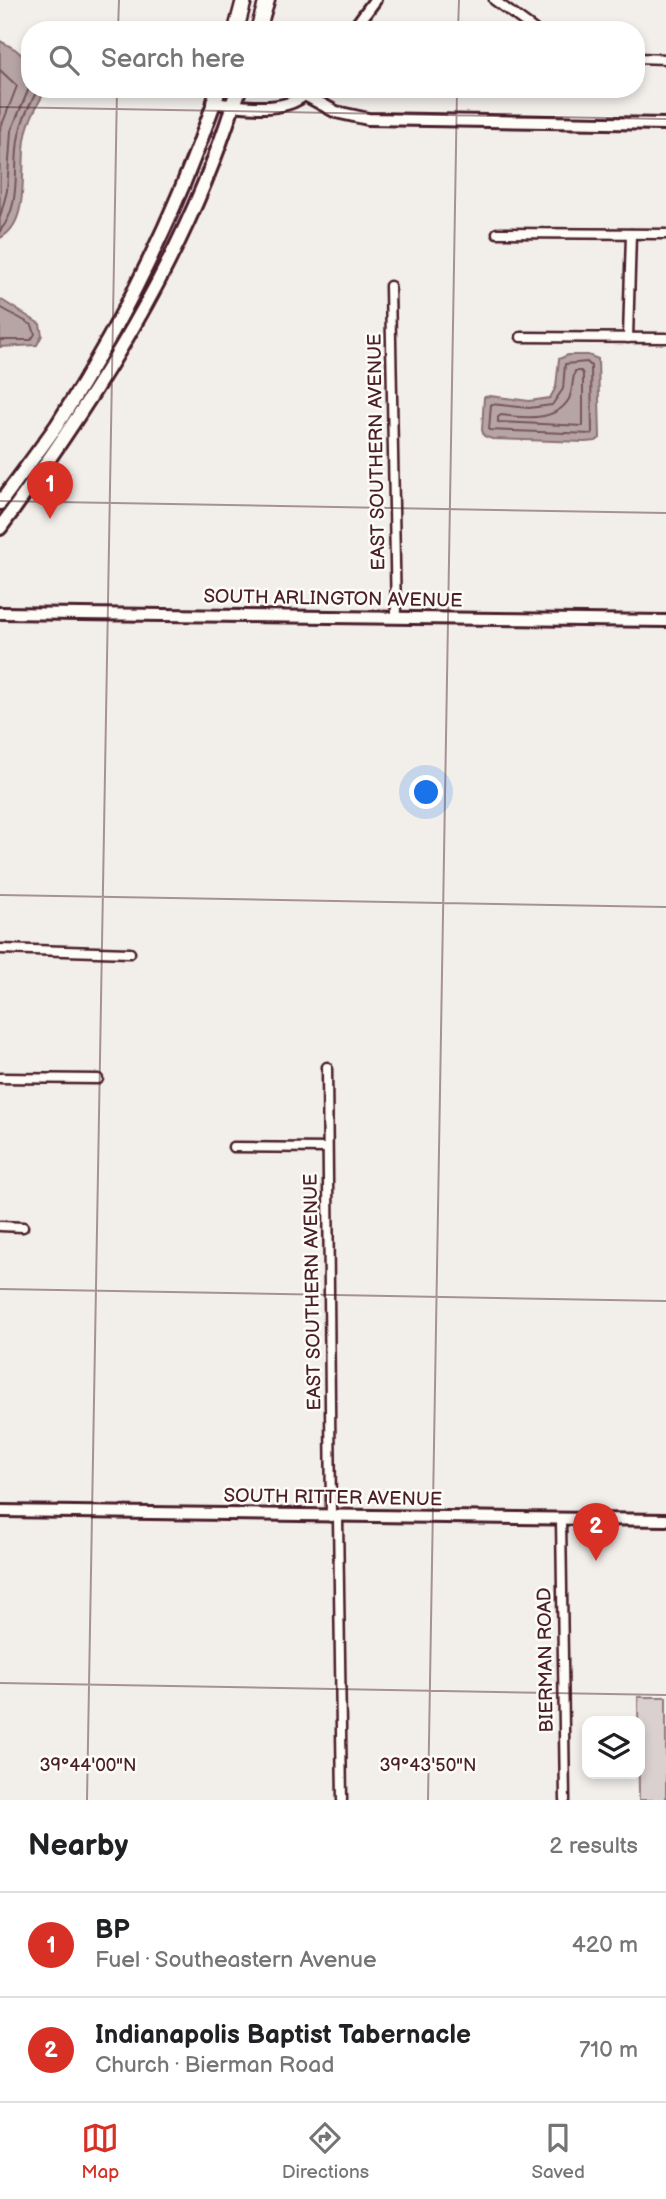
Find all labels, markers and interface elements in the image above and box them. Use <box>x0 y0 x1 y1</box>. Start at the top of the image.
search box <box>21 21 645 98</box>
icon: search <box>45 41 83 79</box>
text: Search here <box>101 44 245 75</box>
street label: EAST SOUTHERN AVENUE <box>363 333 391 571</box>
pin: 1 <box>27 461 73 519</box>
street label: SOUTH ARLINGTON AVENUE <box>203 585 463 613</box>
your location <box>409 775 443 809</box>
street label: EAST SOUTHERN AVENUE <box>299 1173 327 1411</box>
street label: SOUTH RITTER AVENUE <box>223 1485 443 1511</box>
pin: 2 <box>573 1503 619 1561</box>
street label: BIERMAN ROAD <box>533 1587 559 1733</box>
map controls <box>582 1716 645 1779</box>
button: layers <box>582 1716 645 1779</box>
text: 39°44'00"N <box>39 1755 137 1776</box>
text: 39°43'50"N <box>379 1755 477 1776</box>
text: Nearby <box>28 1828 128 1864</box>
text: 2 results <box>549 1832 638 1860</box>
text: BP <box>95 1915 130 1946</box>
text: 1 <box>46 1931 56 1959</box>
text: 420 m <box>572 1931 638 1959</box>
text: Fuel · Southeastern Avenue <box>95 1946 377 1974</box>
text: Indianapolis Baptist Tabernacle <box>95 2020 471 2051</box>
text: 2 <box>44 2036 58 2064</box>
text: 710 m <box>579 2036 638 2064</box>
text: Church · Bierman Road <box>95 2051 334 2079</box>
tab: Map <box>81 2119 119 2184</box>
tab: Directions <box>282 2119 369 2184</box>
tab: Saved <box>531 2119 585 2184</box>

